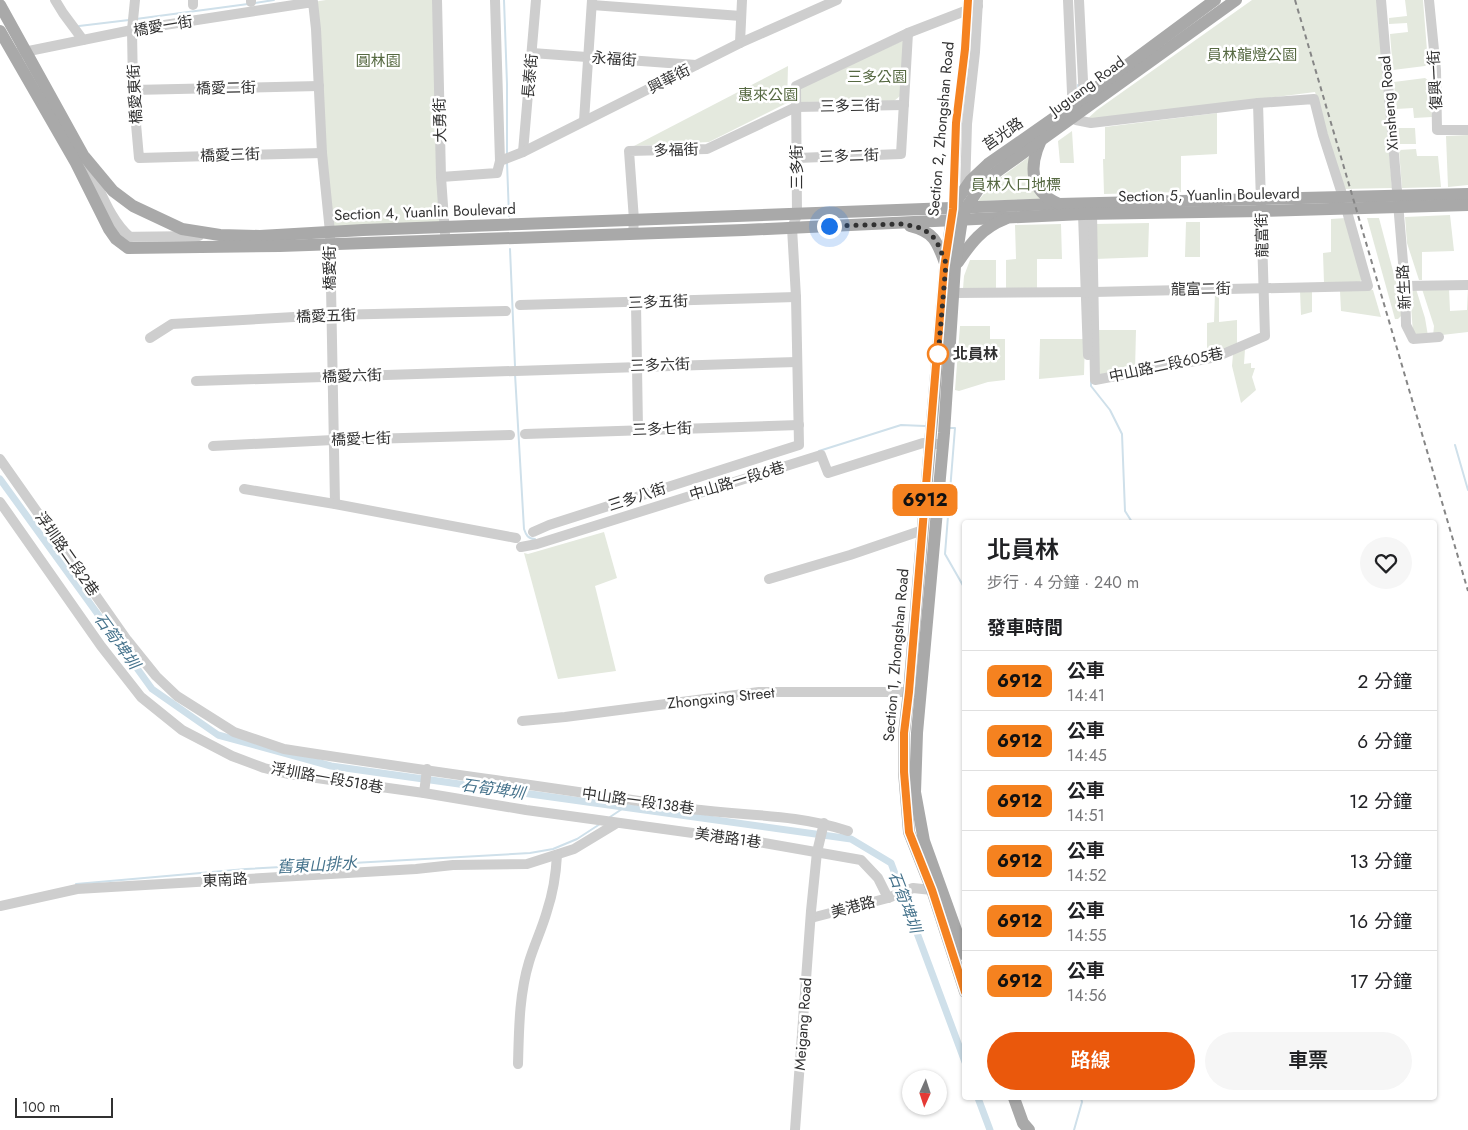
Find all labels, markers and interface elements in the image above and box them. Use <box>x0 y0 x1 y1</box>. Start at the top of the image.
street label: 橋愛一街 <box>132 10 194 42</box>
street label: Section 2, Zhongshan Road <box>922 41 960 217</box>
park label: 員林龍燈公園 <box>1207 44 1297 66</box>
street label: 永福街 <box>591 46 637 72</box>
street label: 復興一街 <box>1422 49 1448 111</box>
park label: 圓林園 <box>355 50 401 72</box>
street label: Juguang Road <box>1043 51 1129 122</box>
street label: 長泰街 <box>517 53 543 99</box>
street label: Xinsheng Road <box>1374 55 1404 151</box>
street label: 興華街 <box>644 59 694 99</box>
street label: 橋愛東街 <box>122 63 148 125</box>
park label: 三多公園 <box>847 66 907 88</box>
street label: 橋愛二街 <box>196 76 256 100</box>
park label: 惠來公園 <box>738 84 798 106</box>
street label: 三多三街 <box>820 94 880 118</box>
street label: 大勇街 <box>429 97 451 143</box>
street label: 莒光路 <box>978 112 1028 156</box>
street label: 多福街 <box>653 138 699 162</box>
street label: 橋愛三街 <box>200 143 260 167</box>
street label: 三多街 <box>786 144 808 190</box>
street label: 三多二街 <box>819 144 879 168</box>
park label: 員林入口地標 <box>971 174 1061 196</box>
street label: Section 5, Yuanlin Boulevard <box>1118 182 1300 208</box>
street label: Section 4, Yuanlin Boulevard <box>334 198 516 226</box>
street label: 龍富街 <box>1251 212 1273 258</box>
your location <box>817 214 842 239</box>
street label: 橋愛街 <box>319 245 341 291</box>
street label: 新生路 <box>1392 264 1416 310</box>
street label: 龍富二街 <box>1171 277 1231 301</box>
street label: 三多五街 <box>628 290 688 314</box>
street label: 橋愛五街 <box>296 304 356 328</box>
street label: 中山路二段605巷 <box>1107 342 1225 388</box>
marker: 北員林 <box>927 343 949 365</box>
place label: 北員林 <box>953 343 998 365</box>
street label: 三多六街 <box>630 353 690 377</box>
street label: 橋愛六街 <box>322 364 382 388</box>
street label: 三多七街 <box>632 417 692 441</box>
street label: 橋愛七街 <box>331 427 391 451</box>
street label: 中山路一段6巷 <box>687 456 787 506</box>
street label: 三多八街 <box>605 477 669 517</box>
line badge: 6912 <box>890 484 960 516</box>
text: 6912 <box>902 487 948 513</box>
street label: 浮圳路二段2巷 <box>30 507 104 601</box>
text: 北員林 <box>987 532 1059 567</box>
button: heart <box>1360 537 1412 589</box>
street label: Section 1, Zhongshan Road <box>877 568 915 742</box>
text: 步行 · 4 分鐘 · 240 m <box>987 571 1139 594</box>
water label: 石筍埤圳 <box>89 608 146 675</box>
text: 發車時間 <box>987 614 1063 641</box>
text: 公車 <box>1067 657 1105 684</box>
text: 6912 <box>997 668 1042 694</box>
text: 2 分鐘 <box>1357 668 1412 695</box>
street label: Zhongxing Street <box>666 681 776 715</box>
text: 14:41 <box>1067 684 1105 707</box>
text: 公車 <box>1067 717 1105 744</box>
text: 6912 <box>997 728 1042 754</box>
text: 6 分鐘 <box>1357 728 1412 755</box>
text: 14:45 <box>1067 744 1107 767</box>
street label: 浮圳路一段518巷 <box>269 757 385 799</box>
water label: 石筍埤圳 <box>460 773 528 805</box>
text: 公車 <box>1067 777 1105 804</box>
street label: 中山路一段138巷 <box>580 782 696 820</box>
text: 6912 <box>997 788 1042 814</box>
text: 12 分鐘 <box>1349 788 1412 815</box>
text: 14:51 <box>1067 804 1105 827</box>
street label: 美港路1巷 <box>693 822 763 854</box>
text: 公車 <box>1067 837 1105 864</box>
text: 6912 <box>997 848 1042 874</box>
text: 13 分鐘 <box>1349 848 1412 875</box>
water label: 舊東山排水 <box>276 851 359 879</box>
text: 14:52 <box>1067 864 1107 887</box>
street label: 東南路 <box>202 868 248 892</box>
water label: 石筍埤圳 <box>883 868 928 938</box>
street label: 美港路 <box>828 891 878 923</box>
text: 公車 <box>1067 897 1105 924</box>
text: 6912 <box>997 908 1042 934</box>
text: 16 分鐘 <box>1349 908 1412 935</box>
text: 14:55 <box>1067 924 1106 947</box>
text: 公車 <box>1067 957 1105 984</box>
text: 6912 <box>997 968 1042 994</box>
text: 17 分鐘 <box>1350 968 1412 995</box>
street label: Meigang Road <box>789 977 817 1071</box>
text: 14:56 <box>1067 984 1107 1007</box>
button: 路線 <box>987 1032 1195 1090</box>
button: 車票 <box>1205 1032 1412 1090</box>
north arrow <box>902 1070 948 1115</box>
map controls <box>902 1070 947 1115</box>
scale bar <box>15 1095 112 1118</box>
text: 100 m <box>22 1097 60 1117</box>

